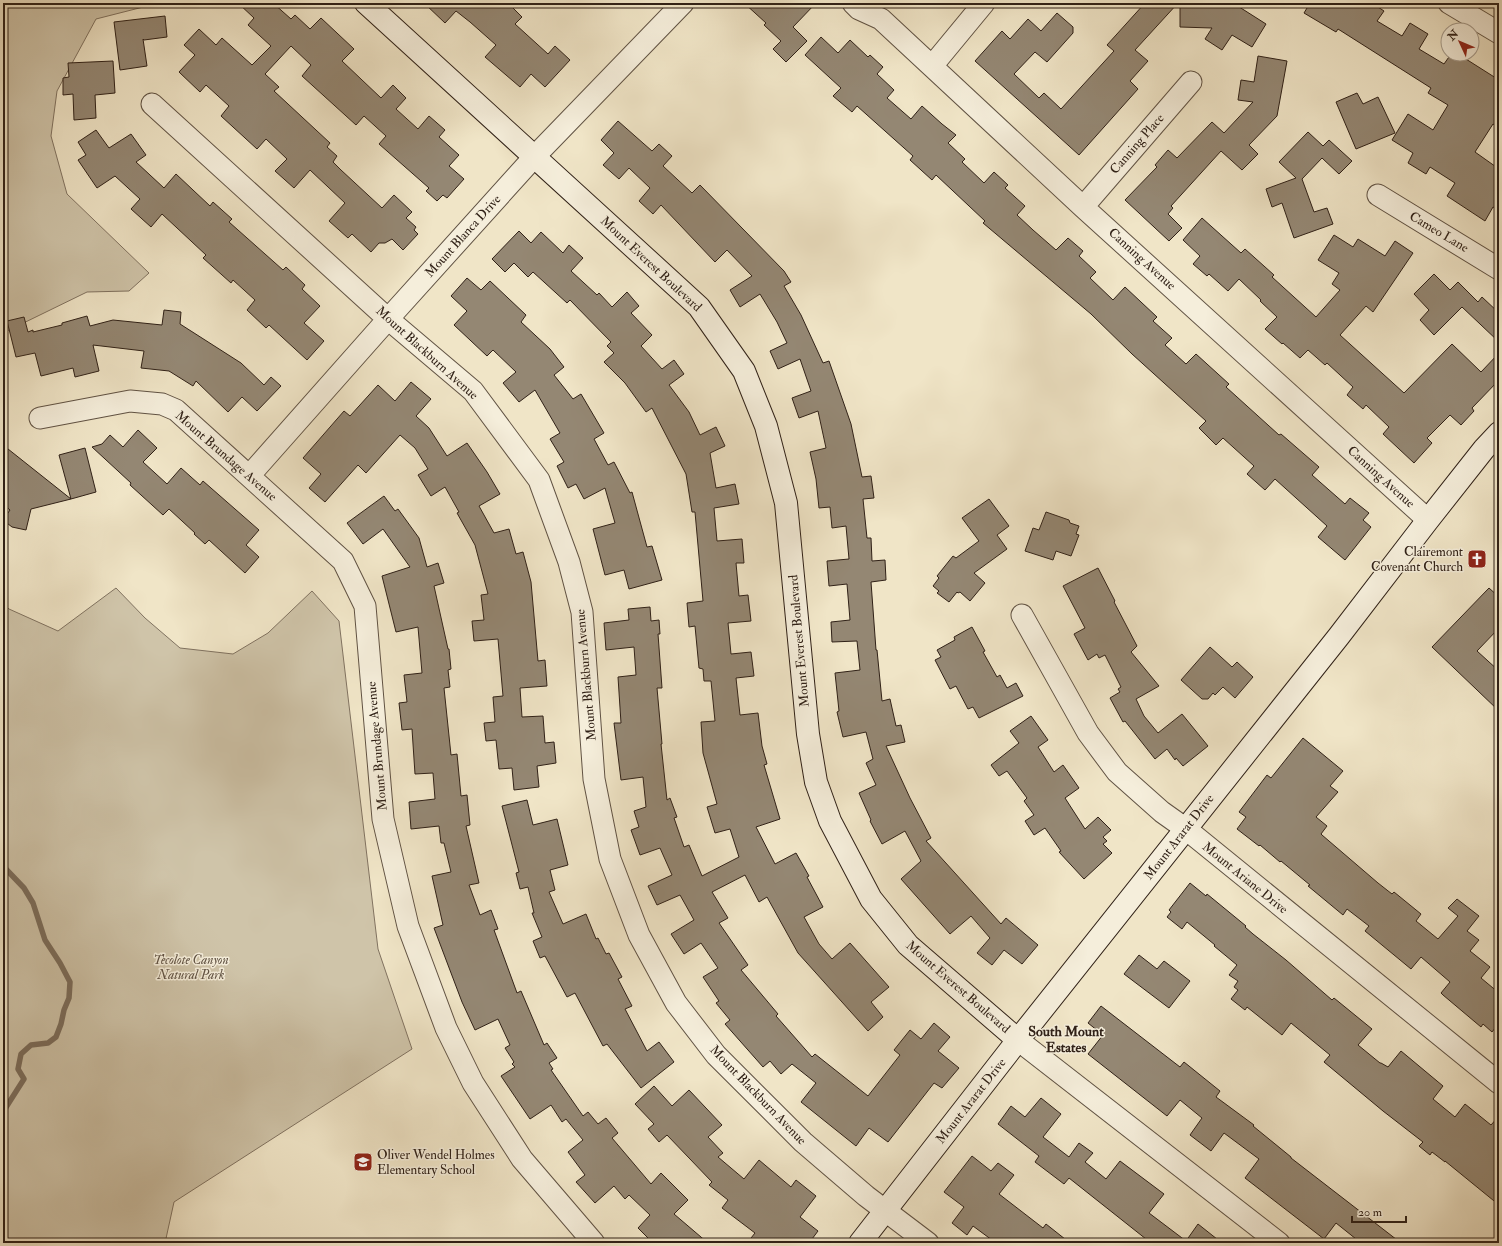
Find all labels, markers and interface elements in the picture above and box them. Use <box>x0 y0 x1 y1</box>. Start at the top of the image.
north arrow <box>1440 22 1480 62</box>
text: N <box>1444 27 1462 44</box>
street label: Canning Place <box>1107 110 1168 177</box>
street label: Mount Blanca Drive <box>422 191 505 281</box>
street label: Cameo Lane <box>1407 208 1472 256</box>
street label: Mount Everest Boulevard <box>597 213 705 316</box>
street label: Canning Avenue <box>1105 225 1179 294</box>
street label: Mount Blackburn Avenue <box>372 303 482 404</box>
street label: Mount Brundage Avenue <box>172 407 281 505</box>
street label: Canning Avenue <box>1344 443 1418 512</box>
place label: Clairemont Covenant Church <box>1371 544 1463 575</box>
church icon: Clairemont Covenant Church <box>1466 548 1488 570</box>
street label: Mount Everest Boulevard <box>785 574 813 708</box>
street label: Mount Blackburn Avenue <box>572 608 600 742</box>
street label: Mount Brundage Avenue <box>363 680 391 811</box>
street label: Mount Ararat Drive <box>1141 791 1218 883</box>
street label: Mount Ariane Drive <box>1199 839 1291 918</box>
street label: Mount Everest Boulevard <box>903 937 1014 1037</box>
park label: Tecolote Canyon Natural Park <box>153 952 229 983</box>
district label: South Mount Estates <box>1028 1023 1104 1056</box>
street label: Mount Blackburn Avenue <box>706 1042 810 1149</box>
street label: Mount Ararat Drive <box>933 1055 1010 1147</box>
place label: Oliver Wendel Holmes Elementary School <box>377 1147 495 1179</box>
school or university icon: Oliver Wendel Holmes Elementary School <box>352 1151 374 1173</box>
scale bar <box>1352 1198 1406 1224</box>
text: 20 m <box>1358 1205 1383 1220</box>

